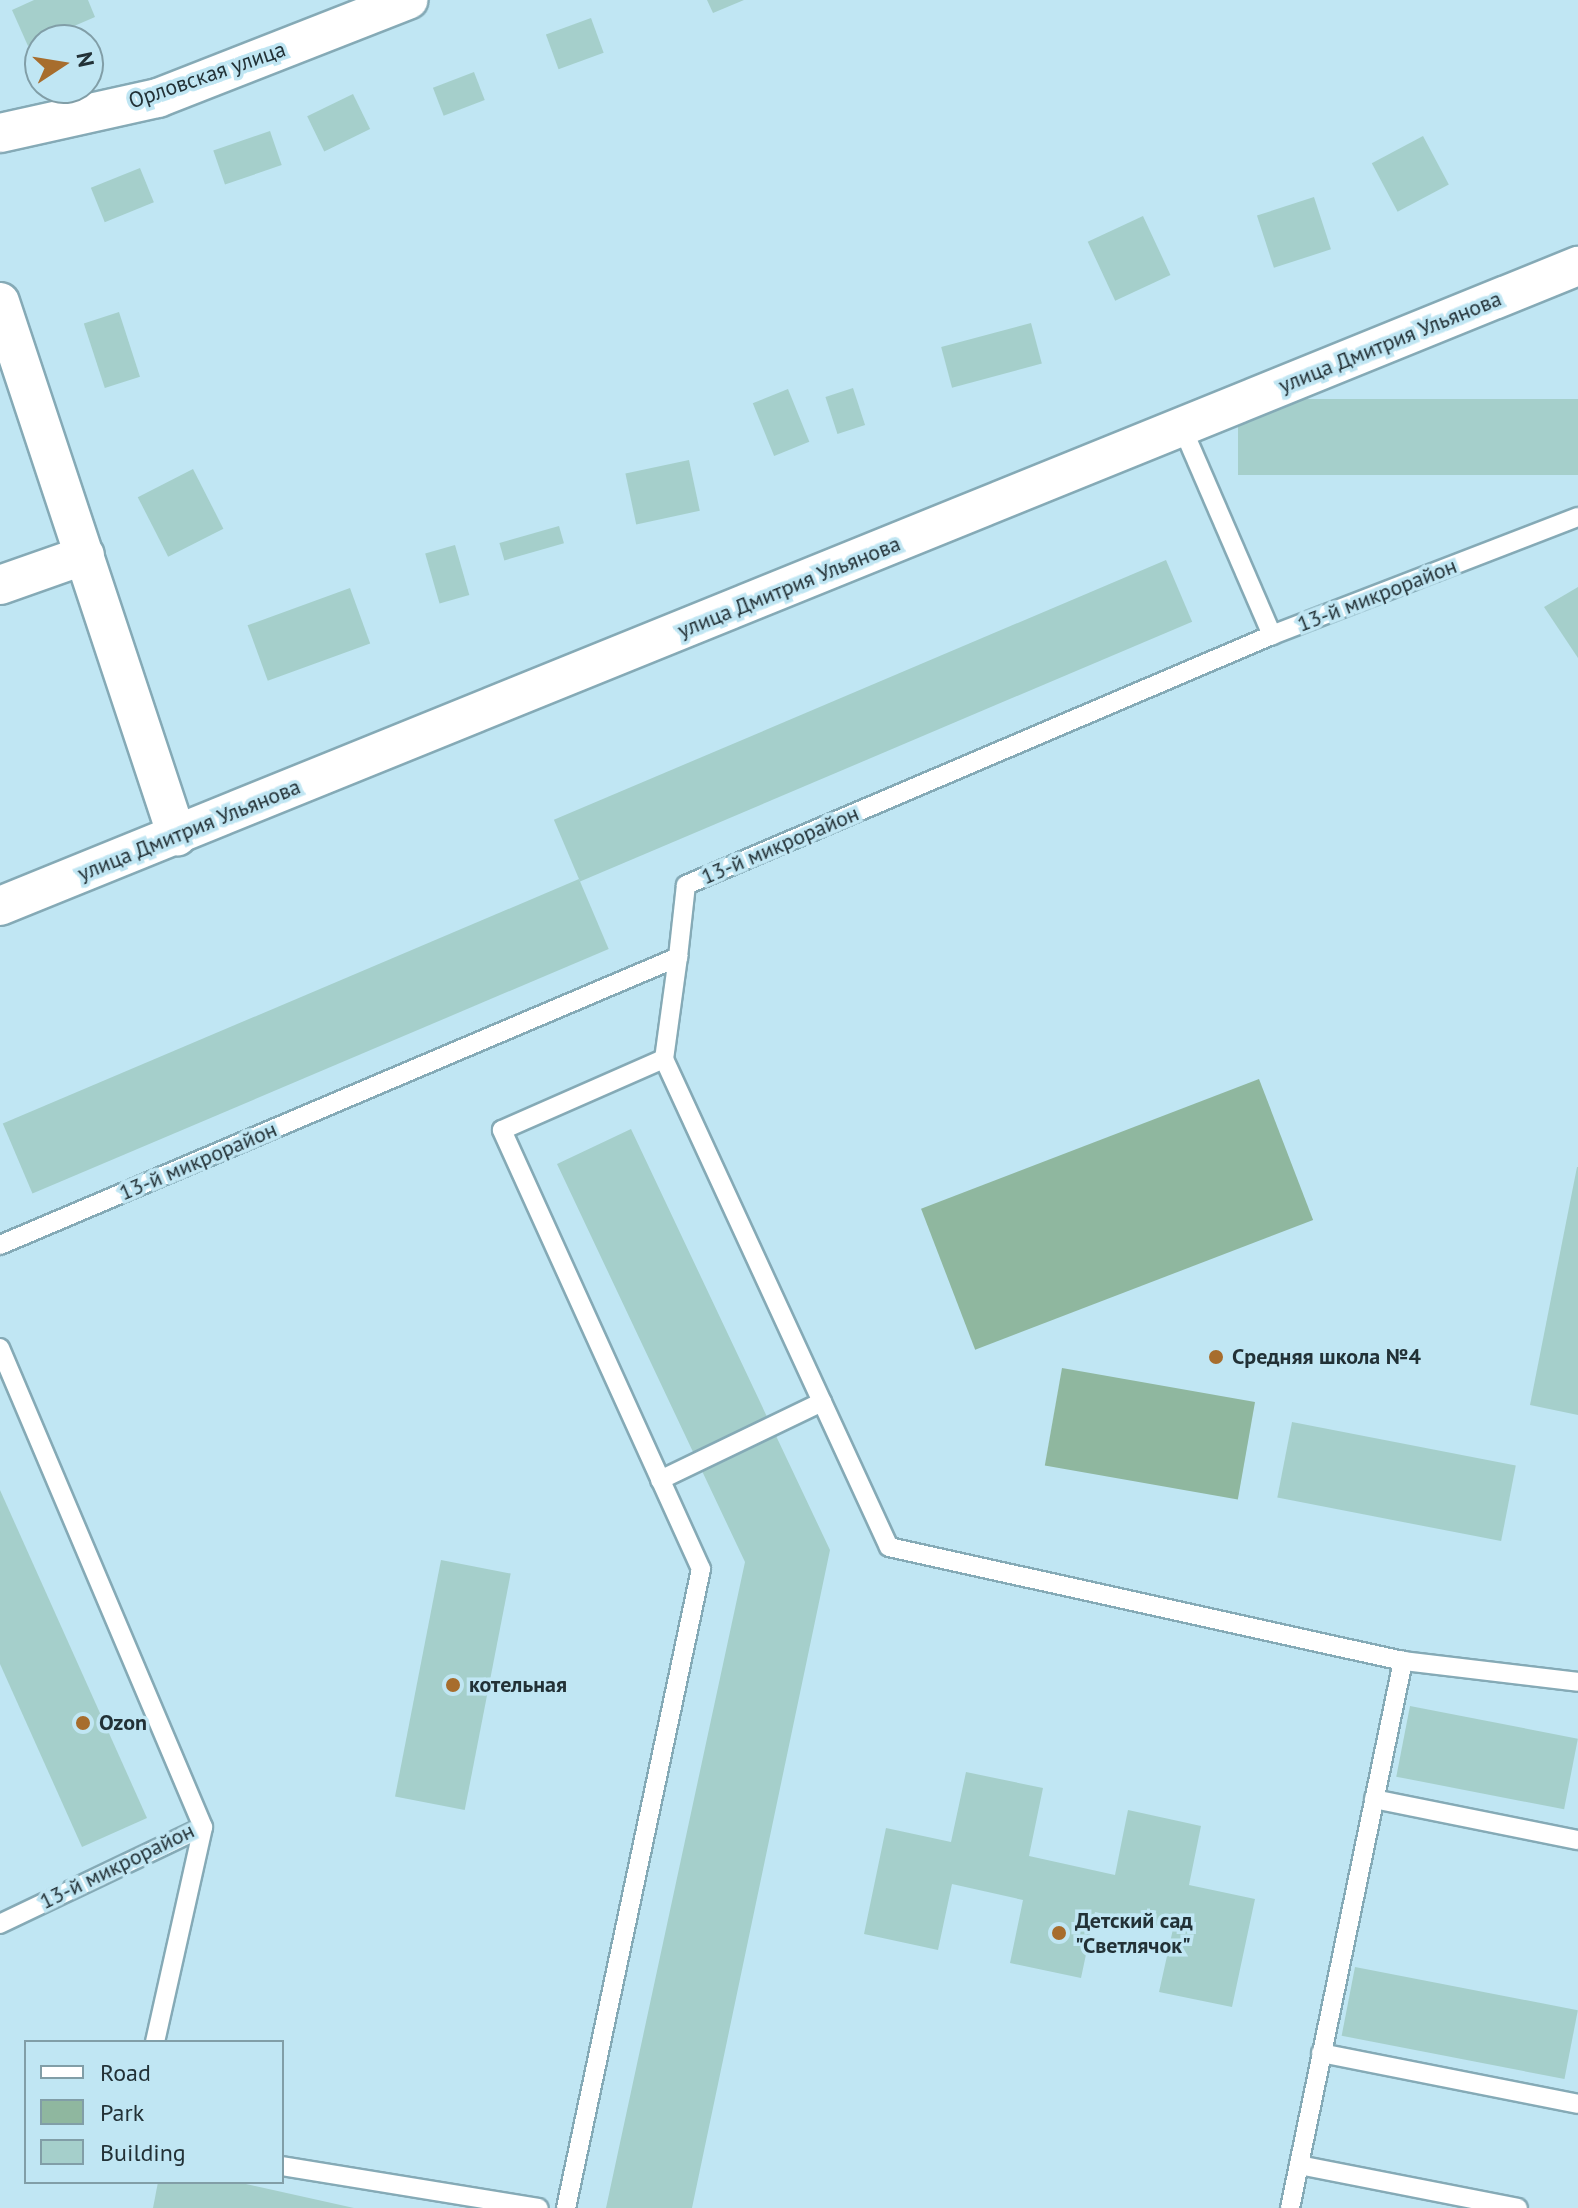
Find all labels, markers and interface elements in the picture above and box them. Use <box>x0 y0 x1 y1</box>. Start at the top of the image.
north arrow <box>24 24 104 104</box>
street label: Орловская улица <box>125 36 289 114</box>
text: N <box>70 49 101 69</box>
street label: улица Дмитрия Ульянова <box>1274 285 1506 399</box>
street label: улица Дмитрия Ульянова <box>673 530 905 644</box>
street label: 13-й микрорайон <box>1294 552 1460 638</box>
street label: улица Дмитрия Ульянова <box>73 773 305 887</box>
street label: 13-й микрорайон <box>697 800 863 890</box>
street label: 13-й микрорайон <box>115 1116 281 1206</box>
place label: Средняя школа №4 <box>1232 1344 1421 1370</box>
marker: Средняя школа №4 <box>1207 1348 1225 1366</box>
place label: котельная <box>469 1672 567 1698</box>
marker: котельная <box>444 1676 462 1694</box>
place label: Ozon <box>99 1710 147 1736</box>
marker: Ozon <box>74 1714 92 1732</box>
street label: 13-й микрорайон <box>35 1817 199 1915</box>
place label: Детский сад "Светлячок" <box>1075 1907 1193 1958</box>
marker: Детский сад "Светлячок" <box>1050 1924 1068 1942</box>
legend <box>24 2040 284 2184</box>
text: Road <box>100 2057 151 2088</box>
text: Park <box>100 2097 144 2128</box>
text: Building <box>100 2137 186 2168</box>

